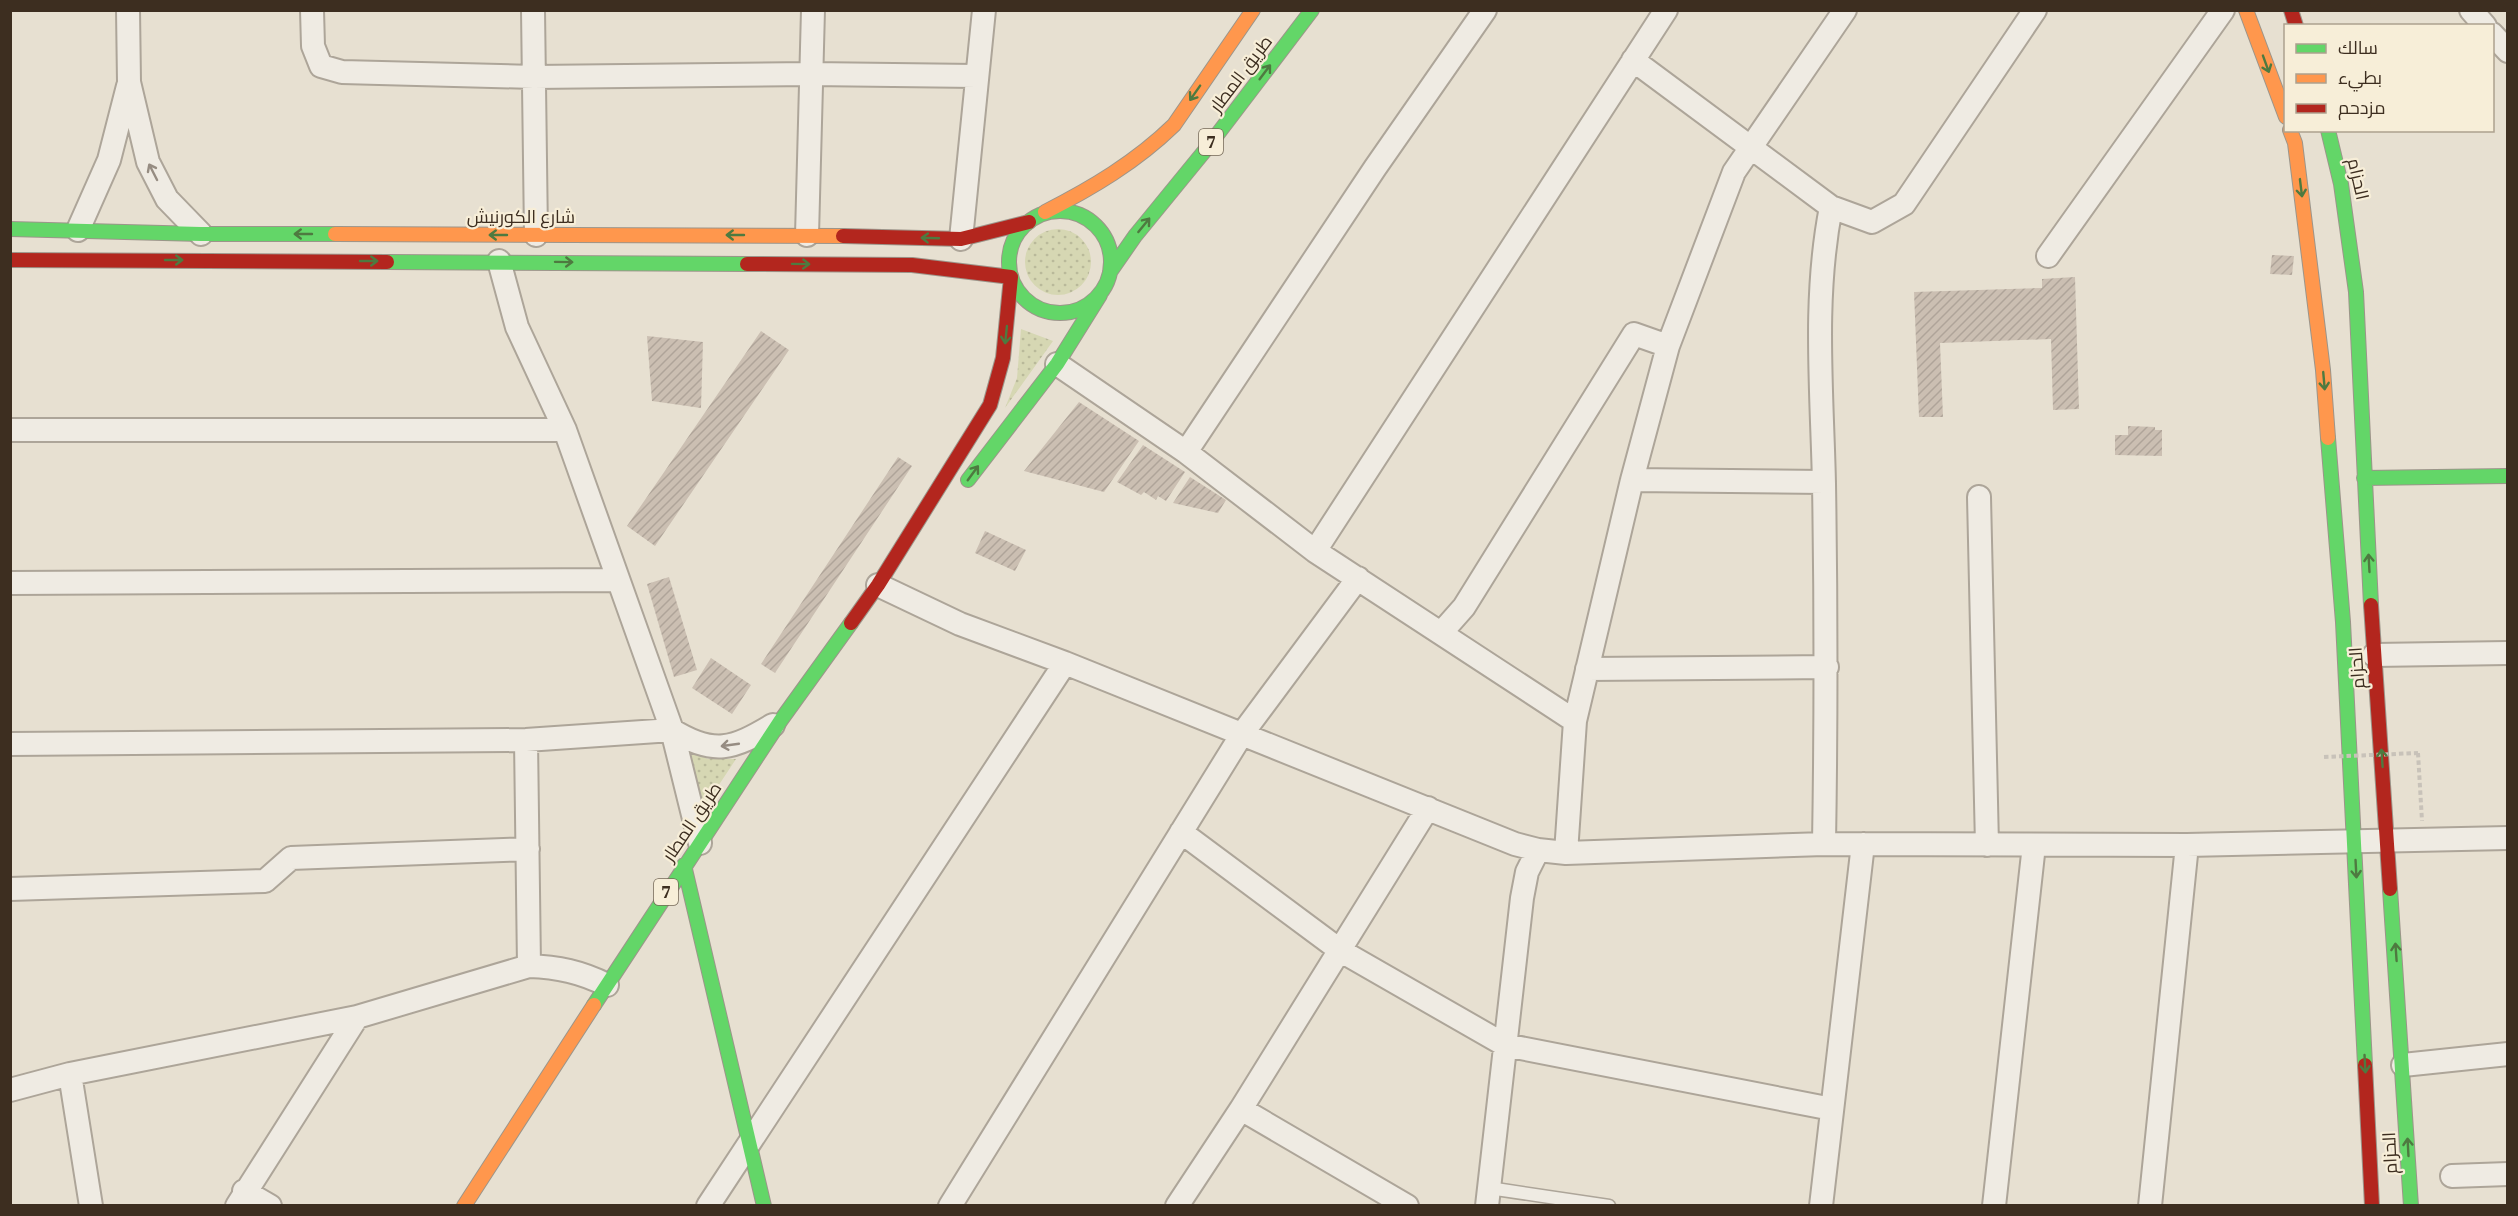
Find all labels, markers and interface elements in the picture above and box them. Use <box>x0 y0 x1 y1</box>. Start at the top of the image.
legend <box>2284 24 2494 132</box>
street label: طريق المطار <box>1203 31 1278 118</box>
text: سالك <box>2338 36 2378 59</box>
one-way arrow <box>2261 54 2272 73</box>
one-way arrow <box>1259 64 1271 80</box>
text: بطيء <box>2338 66 2382 92</box>
one-way arrow <box>1189 85 1202 102</box>
text: مزدحم <box>2338 96 2386 120</box>
road number: 7 <box>1199 129 1223 155</box>
street label: الحزام <box>2342 156 2374 202</box>
one-way arrow <box>147 164 158 182</box>
one-way arrow <box>2295 177 2306 197</box>
street label: شارع الكورنيش <box>467 205 575 229</box>
one-way arrow <box>1138 217 1151 233</box>
one-way arrow <box>294 228 314 240</box>
one-way arrow <box>489 229 509 241</box>
one-way arrow <box>726 229 746 241</box>
one-way arrow <box>921 232 941 244</box>
one-way arrow <box>163 254 183 266</box>
one-way arrow <box>358 255 378 267</box>
one-way arrow <box>553 256 573 268</box>
one-way arrow <box>790 258 810 270</box>
one-way arrow <box>1000 325 1011 344</box>
one-way arrow <box>2319 371 2330 391</box>
one-way arrow <box>967 465 979 481</box>
one-way arrow <box>2363 554 2374 574</box>
street label: الحزام <box>2344 646 2370 690</box>
one-way arrow <box>720 739 740 750</box>
one-way arrow <box>2376 748 2387 768</box>
street label: طريق المطار <box>656 778 727 867</box>
one-way arrow <box>2350 859 2361 879</box>
road number: 7 <box>654 879 678 905</box>
one-way arrow <box>2390 943 2401 963</box>
one-way arrow <box>2360 1054 2371 1074</box>
street label: الحزام <box>2377 1131 2403 1175</box>
one-way arrow <box>2402 1138 2413 1158</box>

